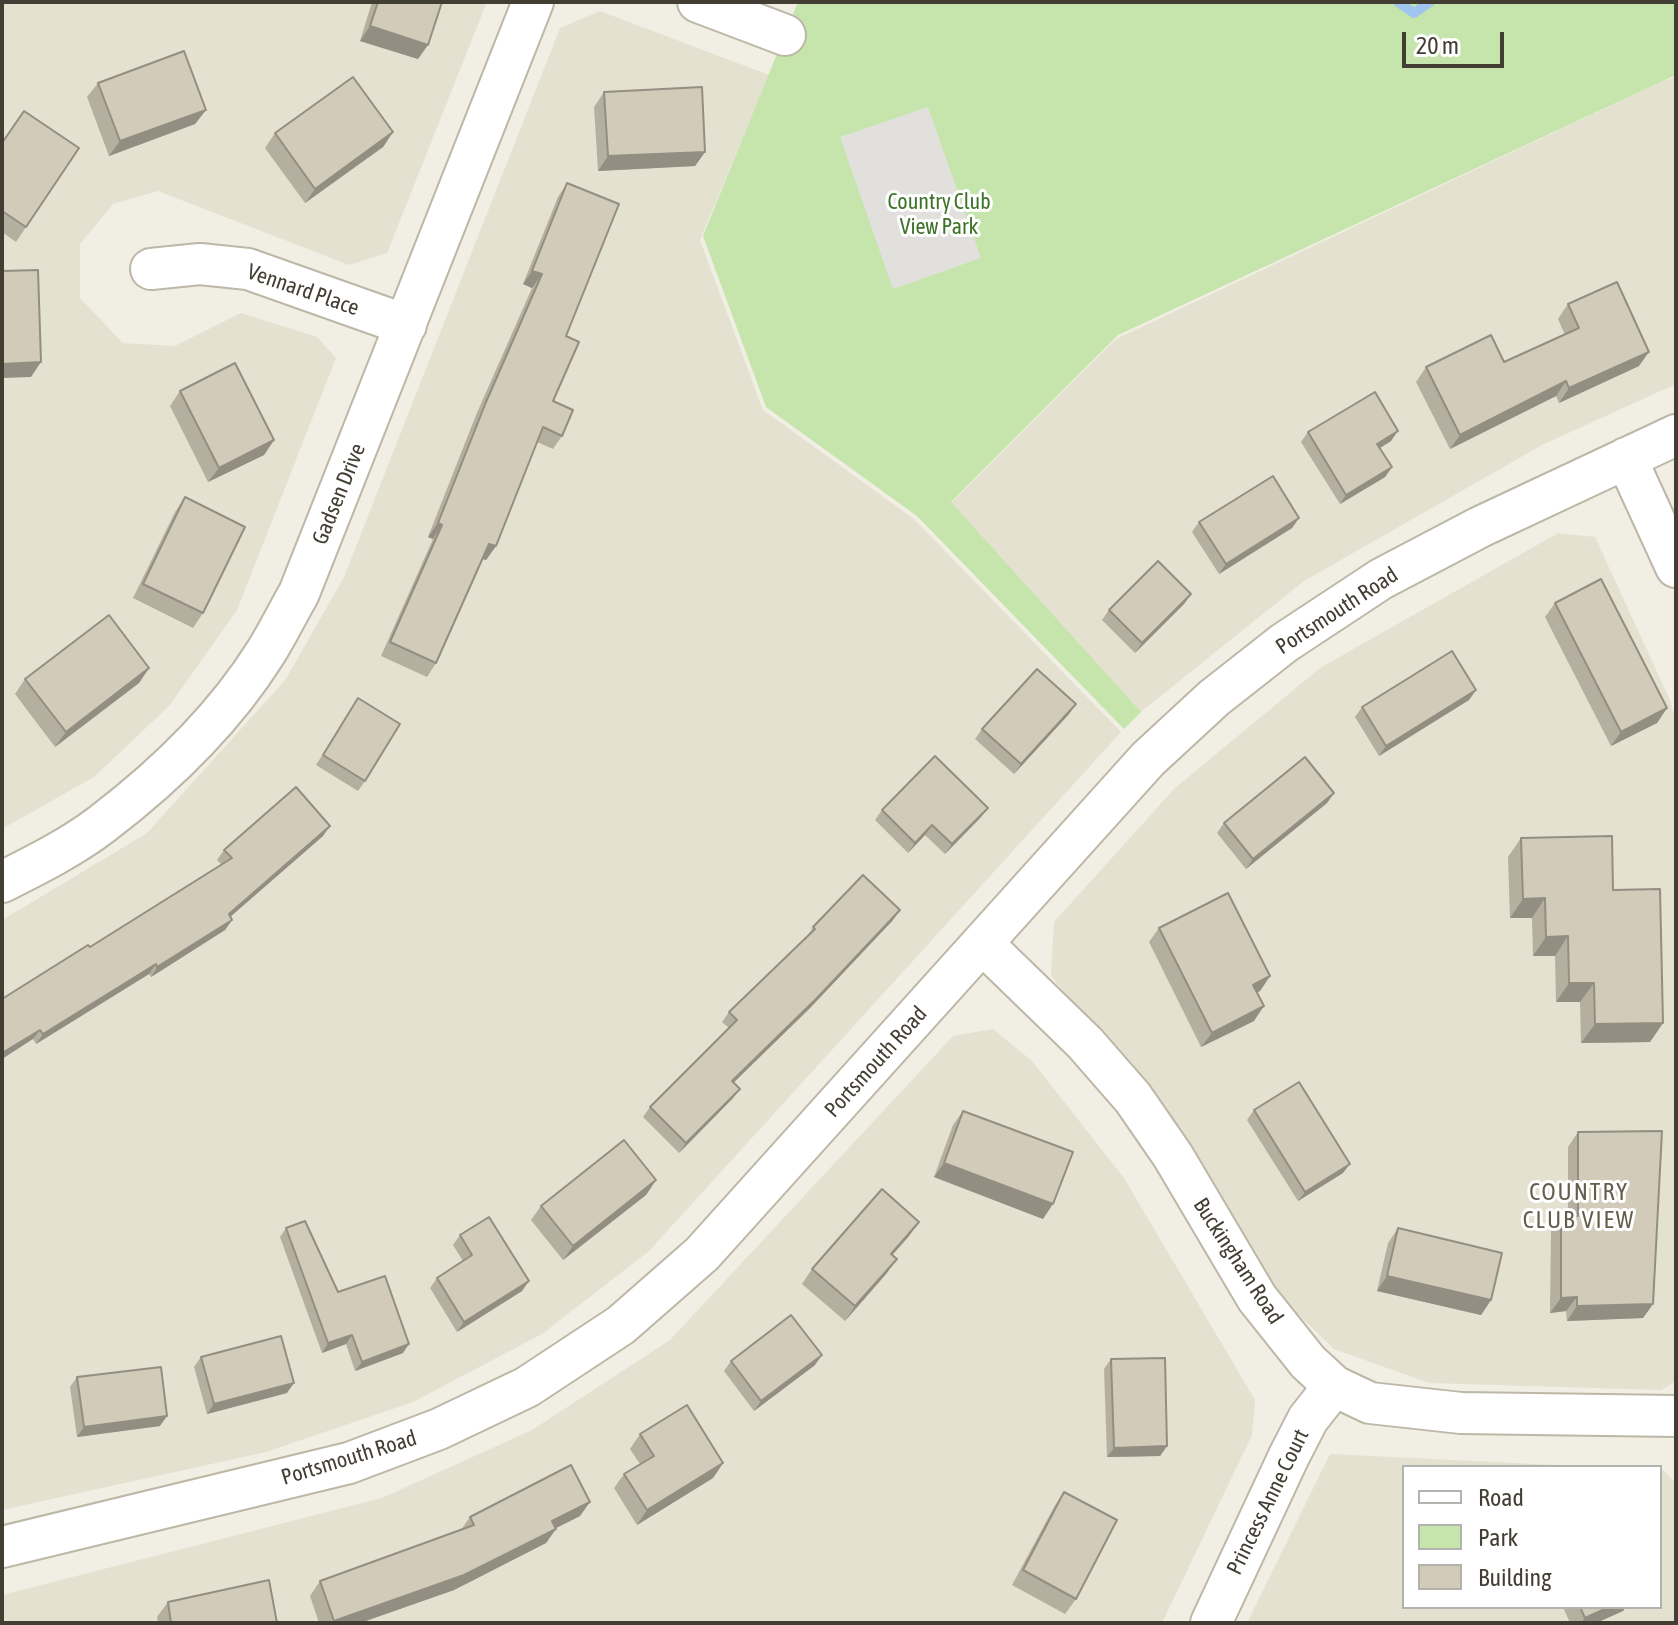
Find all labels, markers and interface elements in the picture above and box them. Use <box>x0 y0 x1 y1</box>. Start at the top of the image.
scale bar <box>1406 16 1508 66</box>
text: 20 m <box>1416 32 1459 59</box>
park label: Country Club View Park <box>887 189 991 240</box>
street label: Vennard Place <box>244 259 362 321</box>
street label: Gadsen Drive <box>307 440 371 548</box>
street label: Portsmouth Road <box>1271 562 1403 660</box>
street label: Portsmouth Road <box>819 1001 933 1123</box>
district label: COUNTRY CLUB VIEW <box>1523 1178 1635 1234</box>
street label: Buckingham Road <box>1187 1193 1289 1329</box>
street label: Portsmouth Road <box>278 1425 420 1491</box>
street label: Princess Anne Court <box>1221 1425 1315 1579</box>
legend <box>1402 1465 1662 1609</box>
text: Road <box>1478 1484 1524 1511</box>
text: Park <box>1478 1524 1518 1551</box>
text: Building <box>1478 1564 1551 1591</box>

